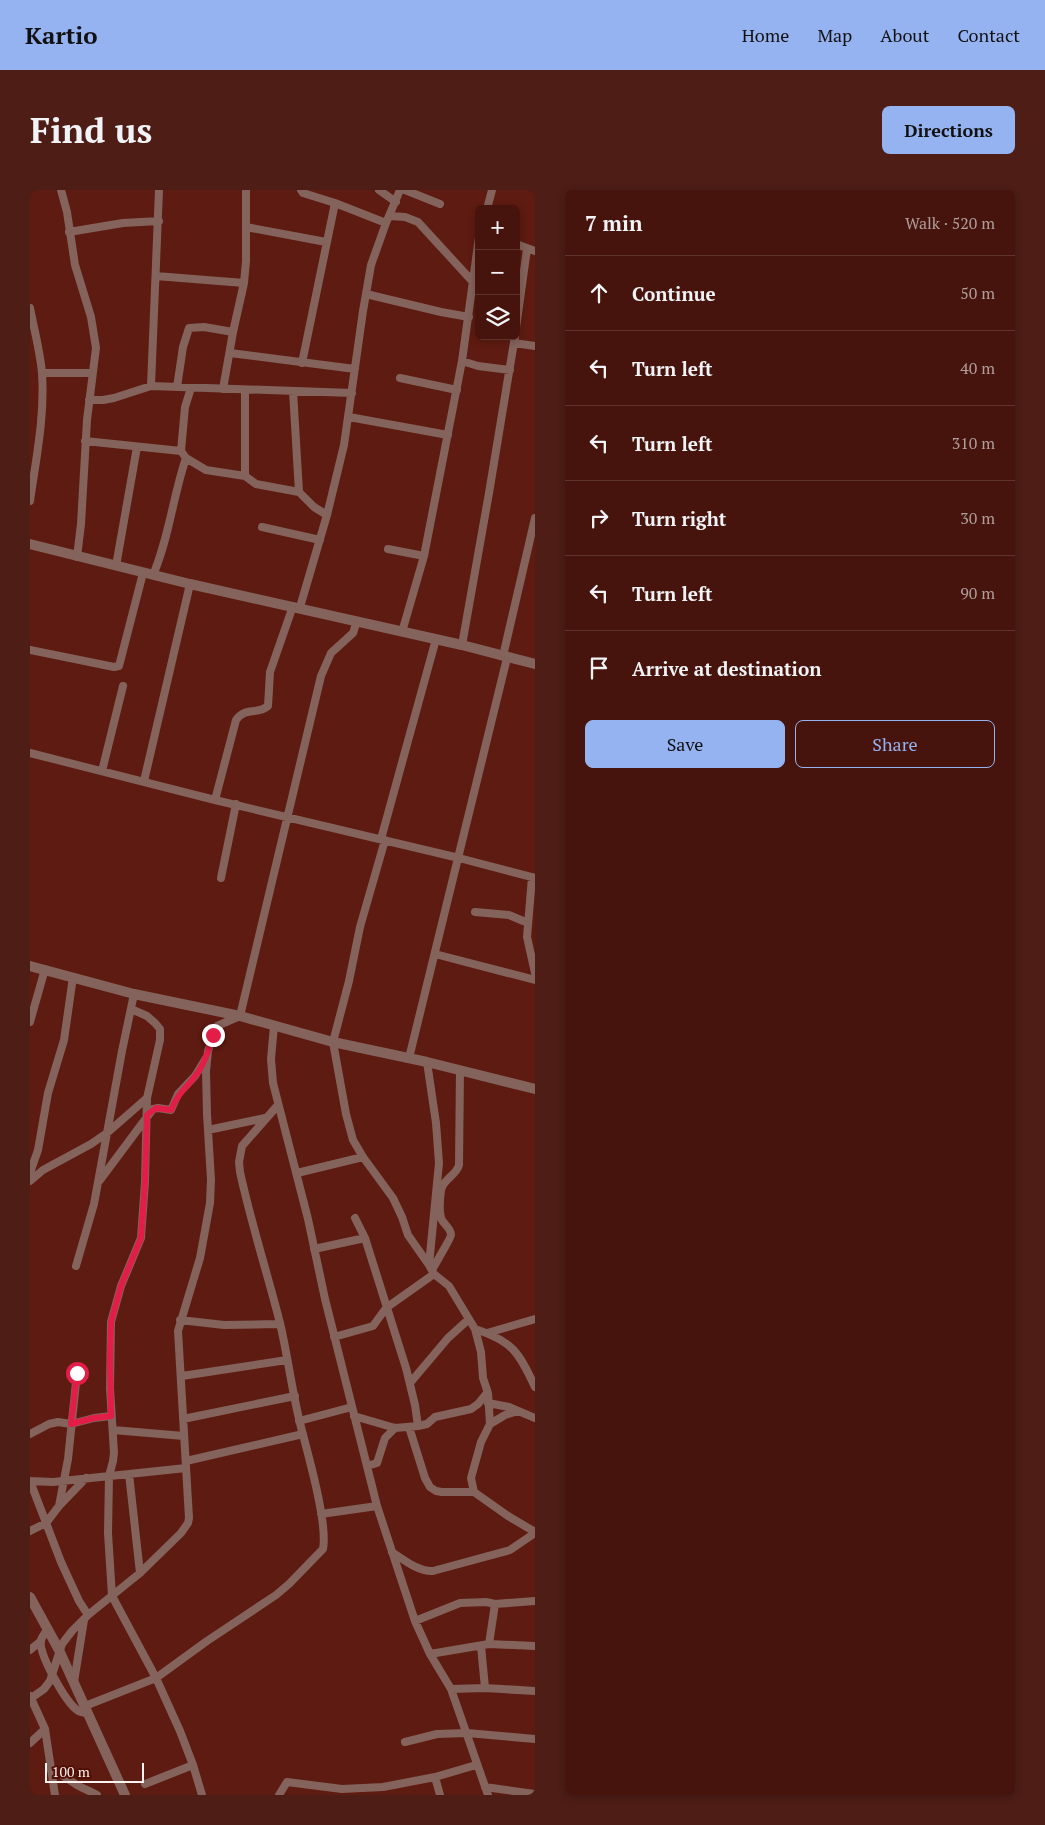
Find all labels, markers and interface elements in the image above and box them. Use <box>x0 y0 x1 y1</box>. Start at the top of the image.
text: Kartio <box>25 19 98 51</box>
text: Home <box>742 23 789 47</box>
text: Map <box>817 23 852 47</box>
text: About <box>880 23 929 47</box>
text: Contact <box>957 23 1020 47</box>
button: Directions <box>882 106 1015 154</box>
text: Find us <box>30 107 152 153</box>
map controls <box>475 205 520 340</box>
button: + <box>475 205 520 250</box>
text: 7 min <box>585 209 642 237</box>
text: Walk · 520 m <box>905 212 995 234</box>
button: − <box>475 250 520 295</box>
icon: ahead <box>585 279 613 307</box>
text: Continue <box>632 281 716 306</box>
text: 50 m <box>960 282 995 304</box>
button: layers <box>475 295 520 340</box>
icon: left <box>585 354 613 382</box>
text: Turn left <box>632 356 713 381</box>
text: 40 m <box>960 357 995 379</box>
icon: left <box>585 429 613 457</box>
text: Turn left <box>632 431 713 456</box>
text: 310 m <box>952 432 995 454</box>
icon: right <box>585 504 613 532</box>
text: Turn right <box>632 506 726 531</box>
text: 30 m <box>960 507 995 529</box>
icon: left <box>585 579 613 607</box>
text: Turn left <box>632 581 713 606</box>
text: 90 m <box>960 582 995 604</box>
icon: arrive <box>585 654 613 682</box>
text: Arrive at destination <box>632 656 821 681</box>
button: Save <box>585 720 785 768</box>
button: Share <box>795 720 995 768</box>
route end <box>202 1024 225 1047</box>
route start <box>66 1362 89 1385</box>
scale bar <box>45 1760 144 1783</box>
text: 100 m <box>52 1762 90 1781</box>

